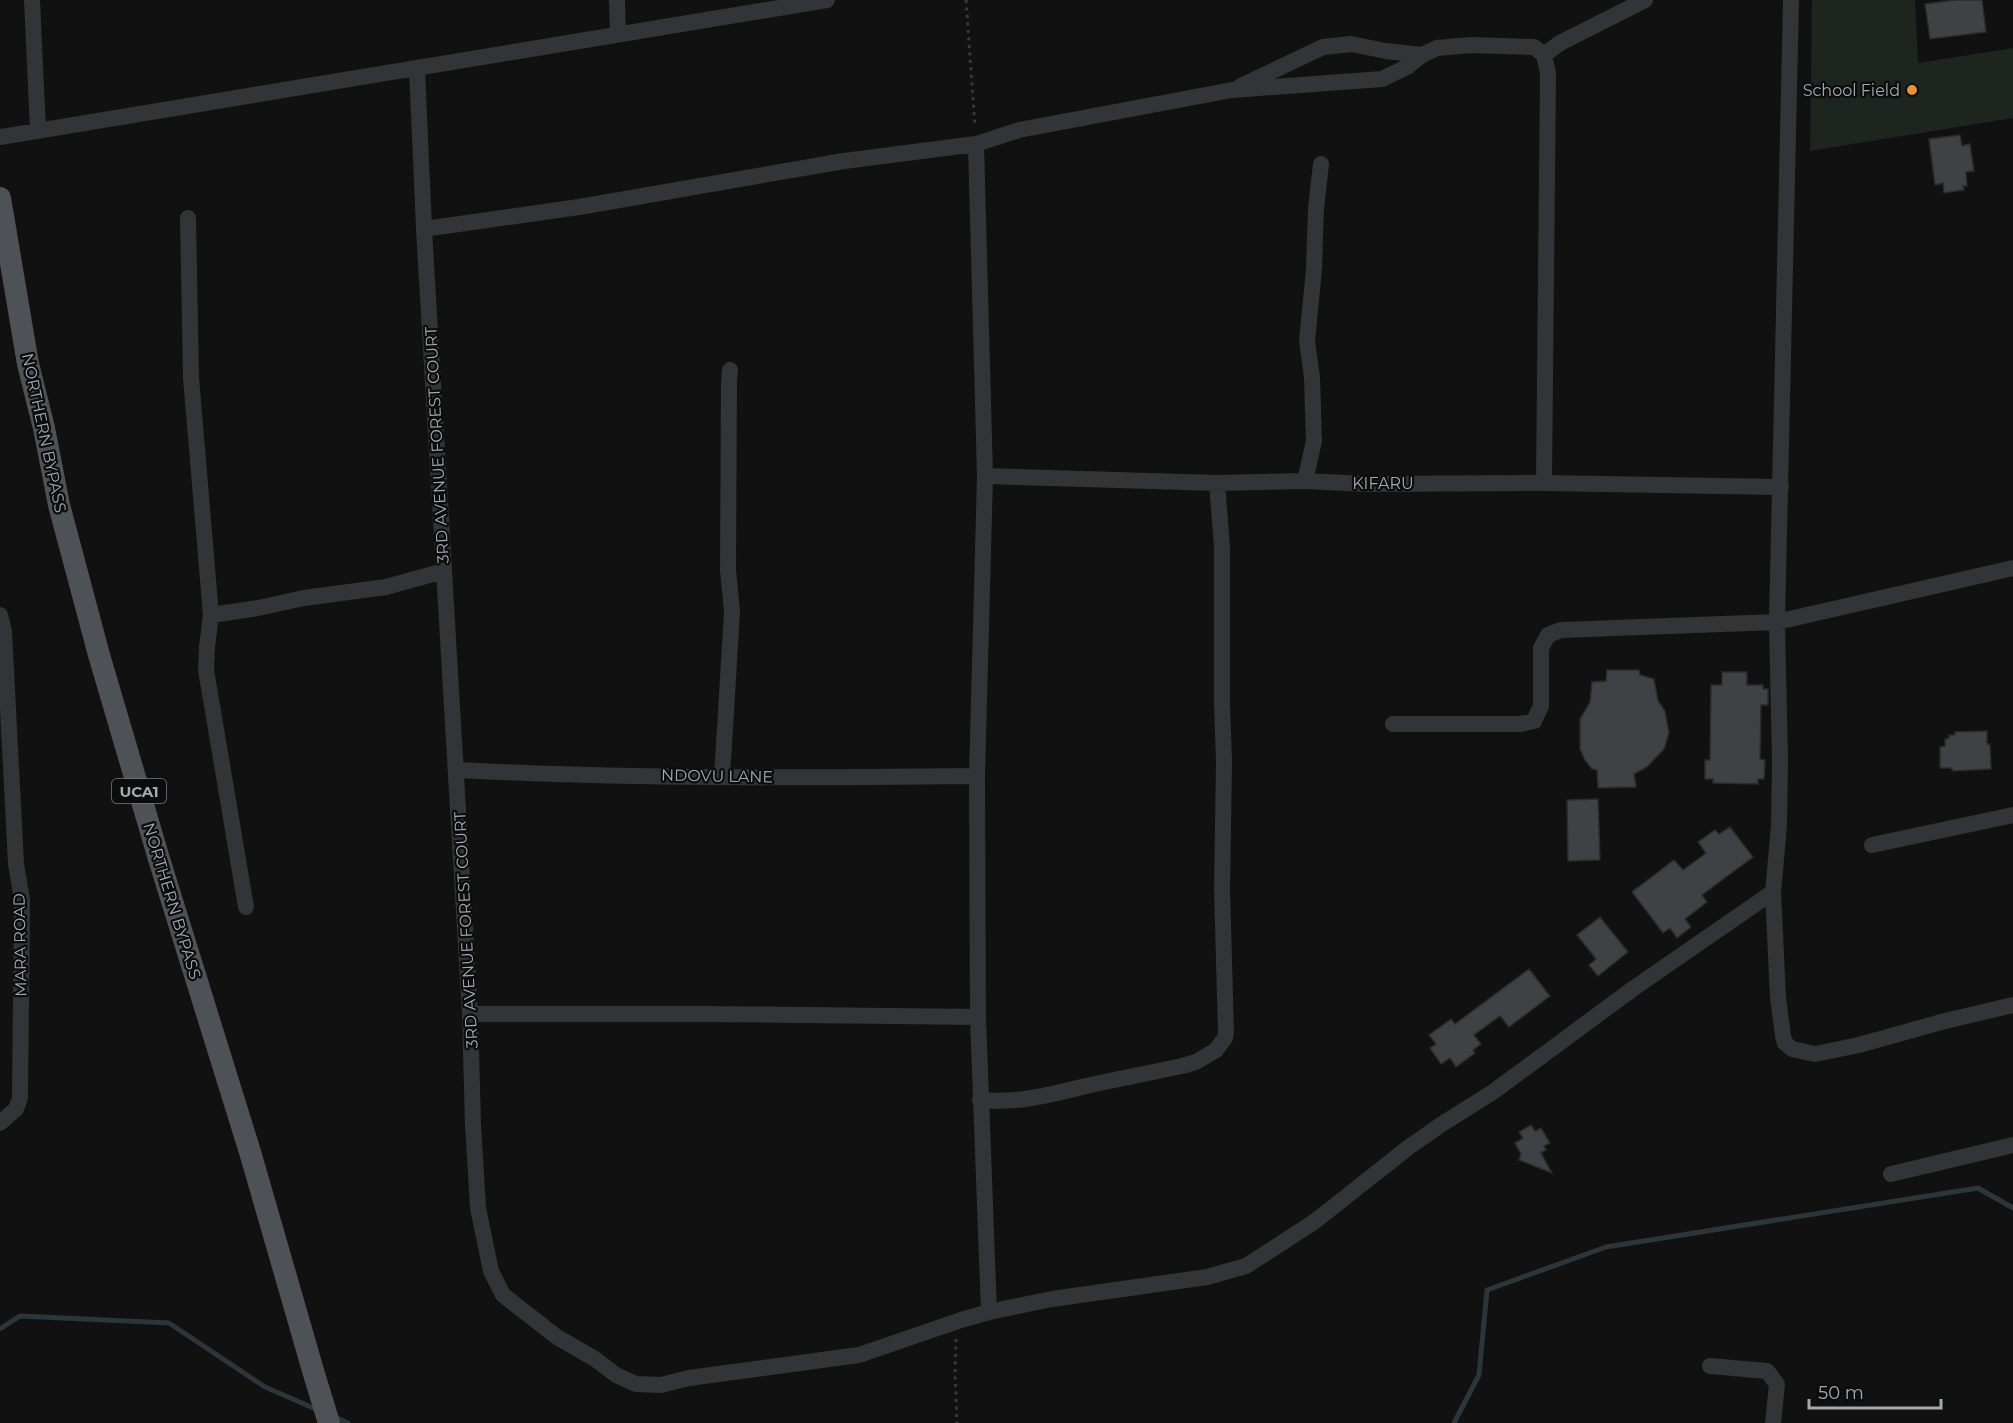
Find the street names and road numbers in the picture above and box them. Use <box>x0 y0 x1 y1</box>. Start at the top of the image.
street label: 3RD AVENUE FOREST COURT <box>421 325 453 564</box>
street label: NORTHERN BYPASS <box>18 351 70 515</box>
street label: KIFARU <box>1352 474 1414 493</box>
street label: NDOVU LANE <box>661 766 773 786</box>
road number: UCA1 <box>112 779 166 803</box>
street label: 3RD AVENUE FOREST COURT <box>450 810 482 1049</box>
street label: NORTHERN BYPASS <box>139 820 205 982</box>
street label: MARA ROAD <box>10 893 30 997</box>

